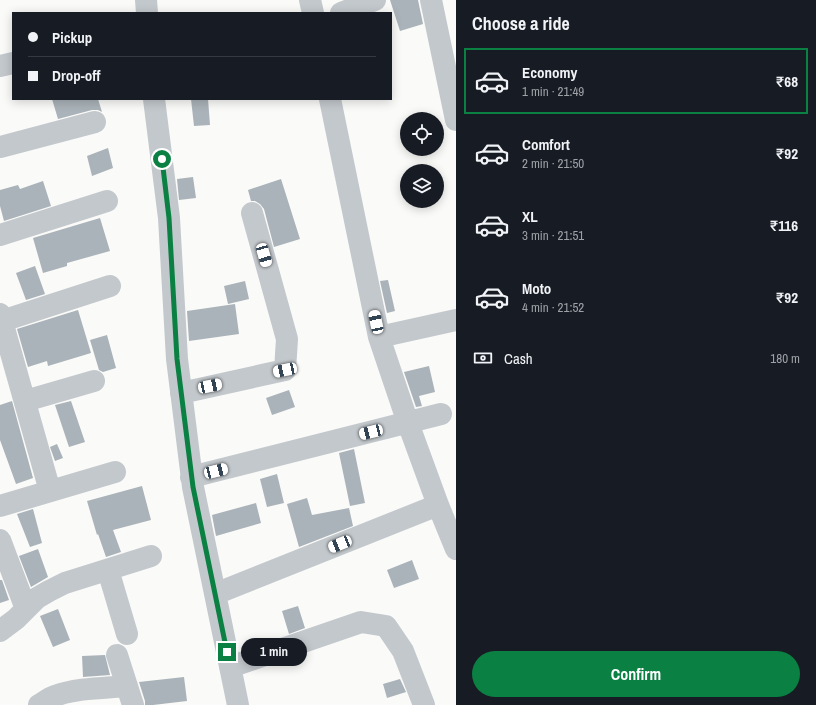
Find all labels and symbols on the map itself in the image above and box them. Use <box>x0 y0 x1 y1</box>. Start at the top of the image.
route start <box>153 150 171 168</box>
car <box>255 242 273 268</box>
car <box>368 309 384 335</box>
car <box>272 362 298 378</box>
car <box>197 378 223 394</box>
car <box>358 423 384 441</box>
car <box>203 462 229 480</box>
car <box>327 534 353 554</box>
callout: 1 min <box>241 638 307 666</box>
route end <box>218 643 236 661</box>

